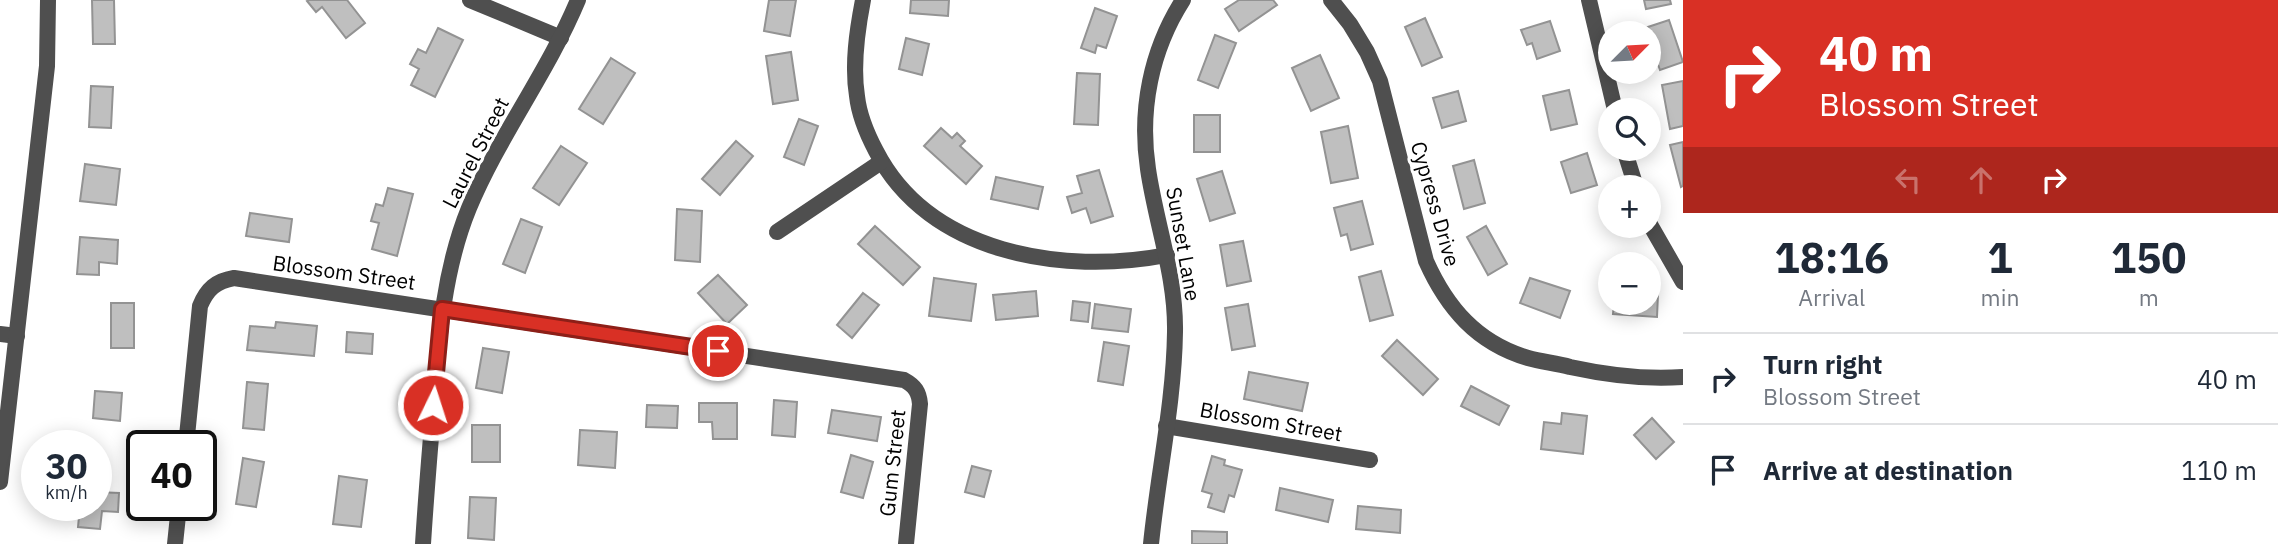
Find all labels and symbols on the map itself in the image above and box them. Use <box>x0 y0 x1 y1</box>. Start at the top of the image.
north arrow <box>1598 21 1661 84</box>
street label: Laurel Street <box>435 92 515 213</box>
street label: Cypress Drive <box>1405 138 1467 270</box>
street label: Sunset Lane <box>1160 185 1208 303</box>
street label: Blossom Street <box>271 248 417 296</box>
pin <box>688 321 748 381</box>
position arrow <box>396 368 470 442</box>
street label: Blossom Street <box>1198 395 1345 447</box>
street label: Gum Street <box>872 408 912 518</box>
speed limit sign: 40 <box>126 430 217 521</box>

